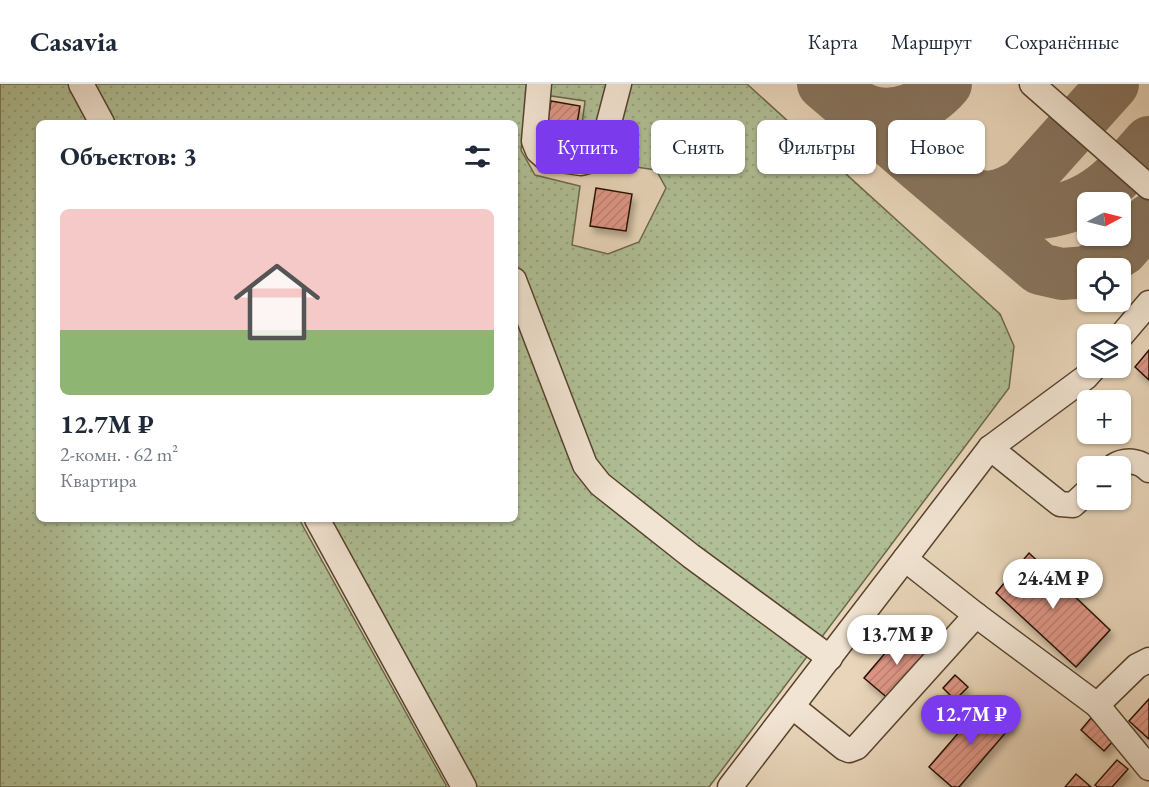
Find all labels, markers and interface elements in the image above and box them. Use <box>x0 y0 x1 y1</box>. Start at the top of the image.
text: Casavia <box>30 23 118 59</box>
text: Карта <box>808 28 858 55</box>
text: Маршрут <box>891 28 972 55</box>
text: Сохранённые <box>1005 28 1119 55</box>
chip: Купить <box>536 120 639 174</box>
chip: Снять <box>651 120 745 174</box>
chip: Фильтры <box>757 120 876 174</box>
chip: Новое <box>888 120 985 174</box>
text: Объектов: 3 <box>60 139 197 173</box>
icon: filters <box>461 140 494 173</box>
north arrow <box>1077 192 1131 246</box>
map controls <box>1077 192 1131 510</box>
icon: home <box>223 248 331 356</box>
button: locate <box>1077 258 1131 312</box>
button: layers <box>1077 324 1131 378</box>
button: + <box>1077 390 1131 444</box>
text: 12.7M ₽ <box>60 407 154 441</box>
text: 2-комн. · 62 m² <box>60 441 178 467</box>
button: − <box>1077 456 1131 510</box>
text: Квартира <box>60 467 137 493</box>
pin: 24.4M ₽ <box>998 559 1108 610</box>
text: 24.4M ₽ <box>1017 565 1089 591</box>
pin: 13.7M ₽ <box>842 615 952 666</box>
text: 13.7M ₽ <box>861 621 933 647</box>
pin: 12.7M ₽ <box>916 695 1026 746</box>
text: 12.7M ₽ <box>935 701 1007 727</box>

